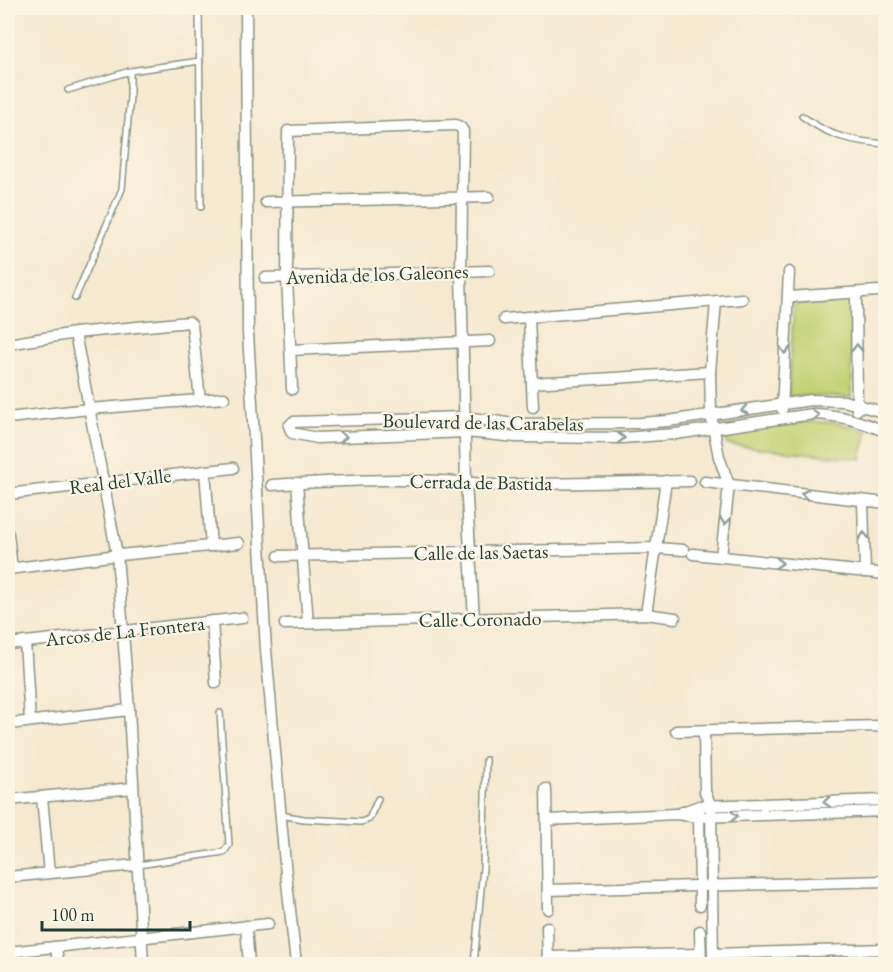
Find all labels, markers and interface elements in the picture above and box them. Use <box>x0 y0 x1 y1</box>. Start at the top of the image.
street label: Avenida de los Galeones <box>284 258 469 290</box>
one-way arrow <box>851 344 863 353</box>
one-way arrow <box>778 346 791 355</box>
one-way arrow <box>741 404 750 416</box>
street label: Boulevard de las Carabelas <box>382 407 584 437</box>
one-way arrow <box>810 408 819 421</box>
one-way arrow <box>338 431 347 443</box>
one-way arrow <box>617 431 626 444</box>
street label: Real del Valle <box>68 462 173 500</box>
street label: Cerrada de Bastida <box>409 468 553 496</box>
one-way arrow <box>800 488 809 500</box>
one-way arrow <box>719 516 732 525</box>
one-way arrow <box>857 532 870 541</box>
street label: Calle de las Saetas <box>414 538 548 566</box>
one-way arrow <box>774 556 784 569</box>
street label: Calle Coronado <box>418 605 542 633</box>
street label: Arcos de La Frontera <box>43 610 206 652</box>
one-way arrow <box>823 796 832 808</box>
one-way arrow <box>730 810 739 822</box>
scale bar <box>42 894 190 932</box>
text: 100 m <box>51 903 95 926</box>

